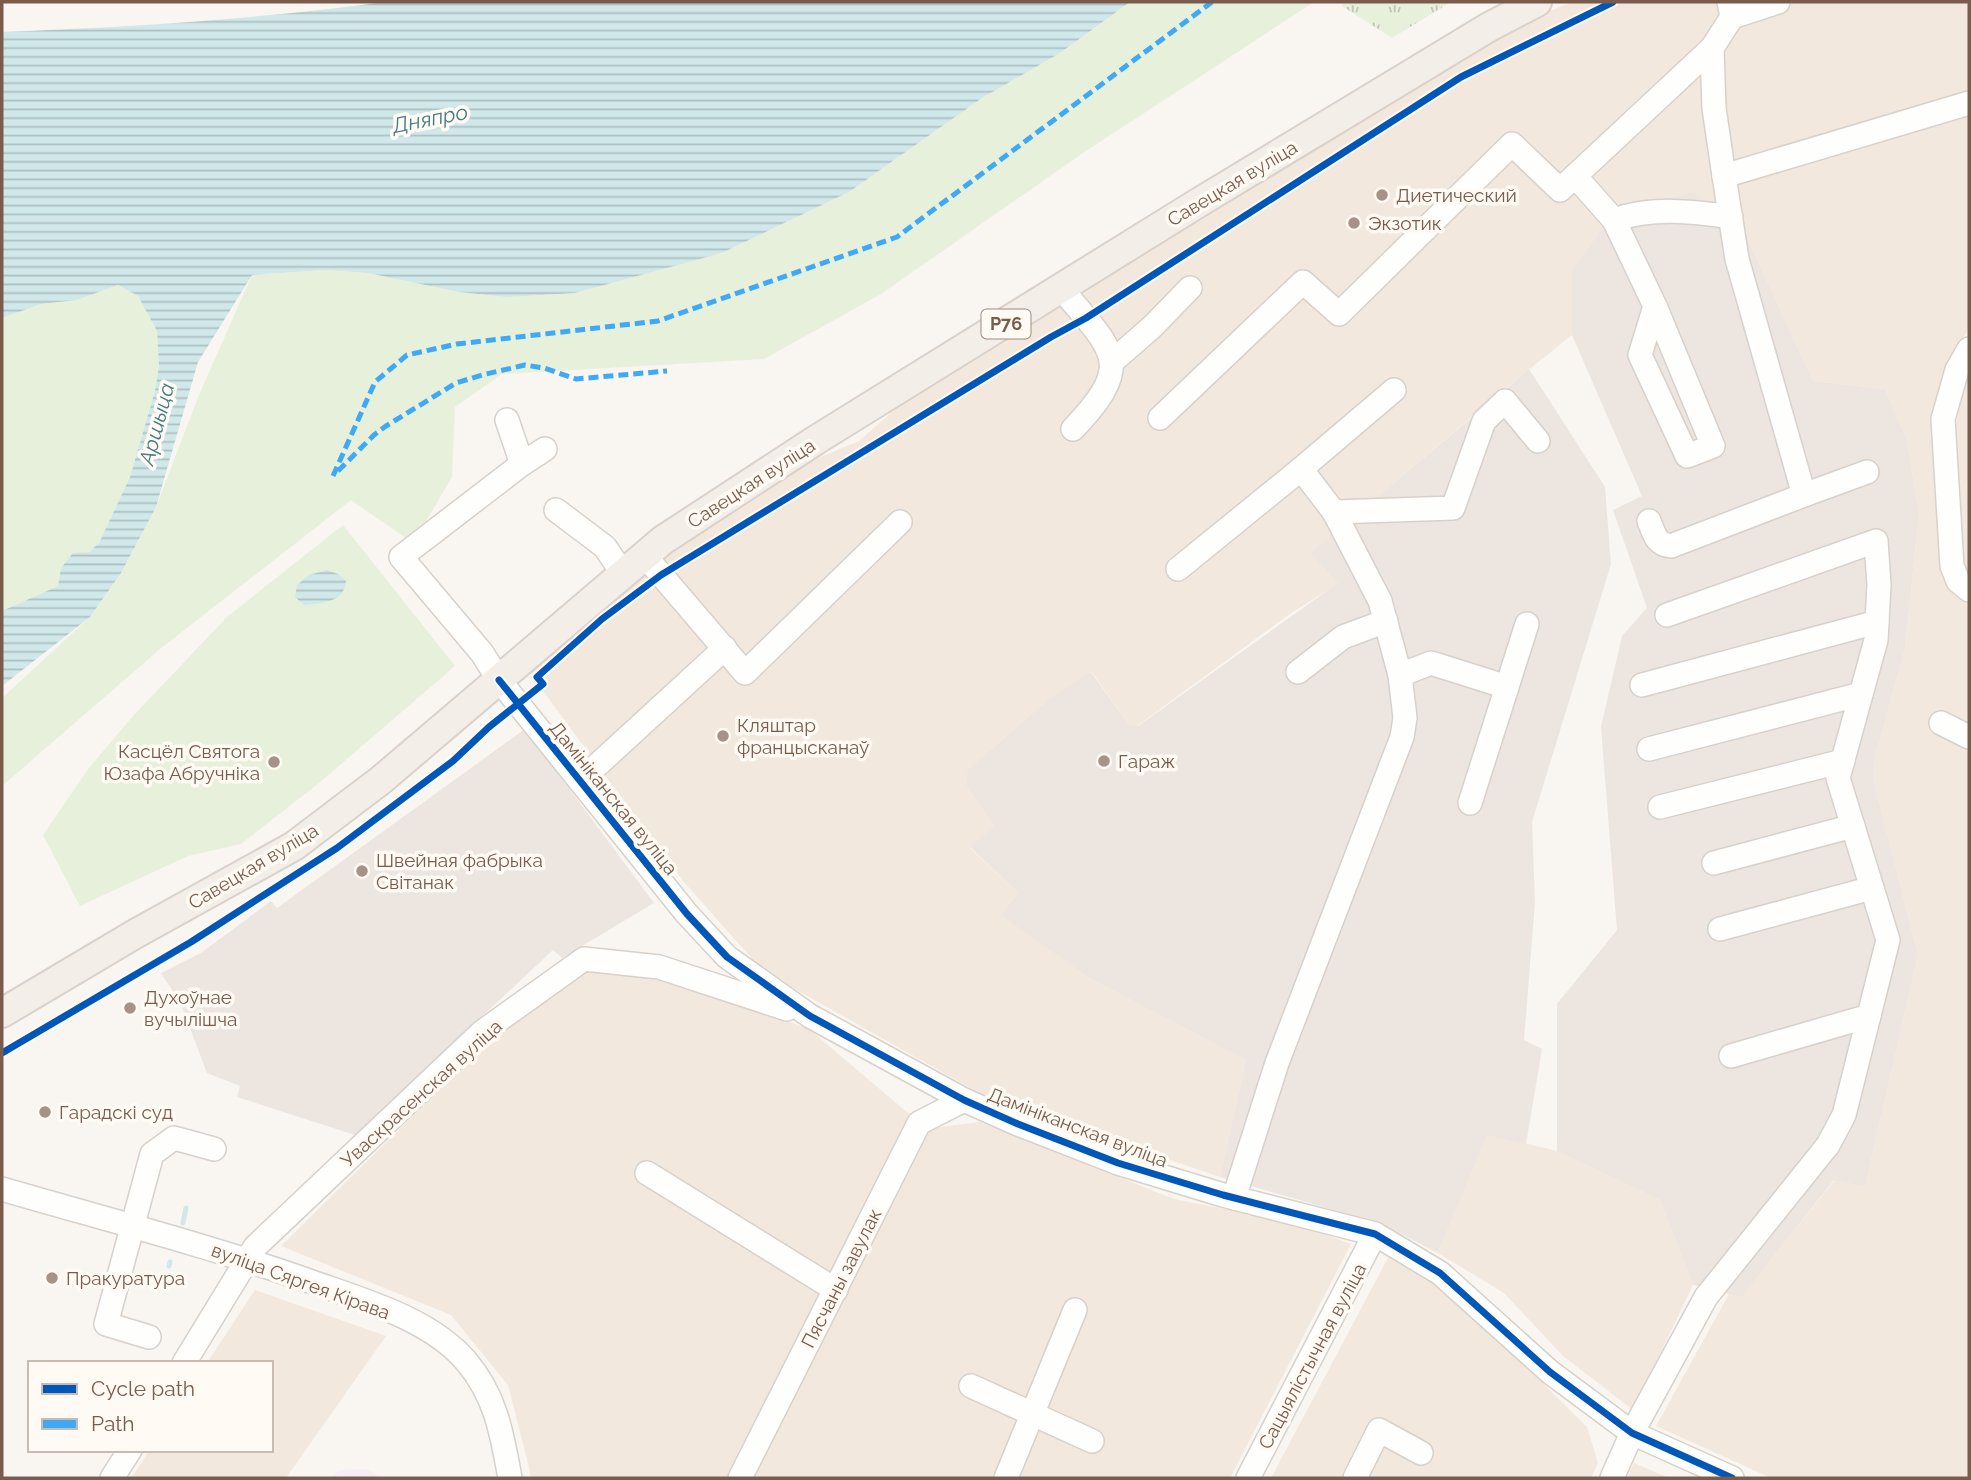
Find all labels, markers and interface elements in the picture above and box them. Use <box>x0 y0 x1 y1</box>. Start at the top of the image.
water label: Дняпро <box>389 99 470 138</box>
street label: Савецкая вуліца <box>1163 136 1301 230</box>
place label: Диетический <box>1396 184 1517 206</box>
marker: Диетический <box>1374 187 1390 203</box>
place label: Экзотик <box>1368 212 1442 234</box>
marker: Экзотик <box>1346 215 1362 231</box>
road number: Р76 <box>982 310 1030 338</box>
water label: Аршыца <box>133 380 179 468</box>
street label: Савецкая вуліца <box>683 434 819 532</box>
place label: Кляштар францысканаў <box>737 714 869 758</box>
street label: Дамініканская вуліца <box>545 717 683 879</box>
marker: Кляштар францысканаў <box>715 728 731 744</box>
place label: Касцёл Святога Юзафа Абручніка <box>103 740 260 784</box>
place label: Гараж <box>1118 750 1175 772</box>
marker: Гараж <box>1096 753 1112 769</box>
marker: Касцёл Святога Юзафа Абручніка <box>266 754 282 770</box>
street label: Савецкая вуліца <box>184 819 322 913</box>
place label: Швейная фабрыка Світанак <box>376 849 543 893</box>
marker: Швейная фабрыка Світанак <box>354 863 370 879</box>
place label: Духоўнае вучылішча <box>144 986 237 1030</box>
marker: Духоўнае вучылішча <box>122 1000 138 1016</box>
street label: Уваскрасенская вуліца <box>336 1015 506 1171</box>
street label: Дамініканская вуліца <box>985 1083 1171 1171</box>
place label: Гарадскі суд <box>59 1101 173 1123</box>
marker: Гарадскі суд <box>37 1104 53 1120</box>
street label: Пясчаны завулак <box>796 1205 886 1351</box>
street label: вуліца Сяргея Кірава <box>209 1238 393 1324</box>
street label: Сацыялістычная вуліца <box>1254 1259 1370 1453</box>
place label: Пракуратура <box>66 1267 185 1289</box>
marker: Пракуратура <box>44 1270 60 1286</box>
legend <box>28 1361 273 1452</box>
text: Cycle path <box>91 1376 195 1401</box>
text: Path <box>91 1411 135 1436</box>

